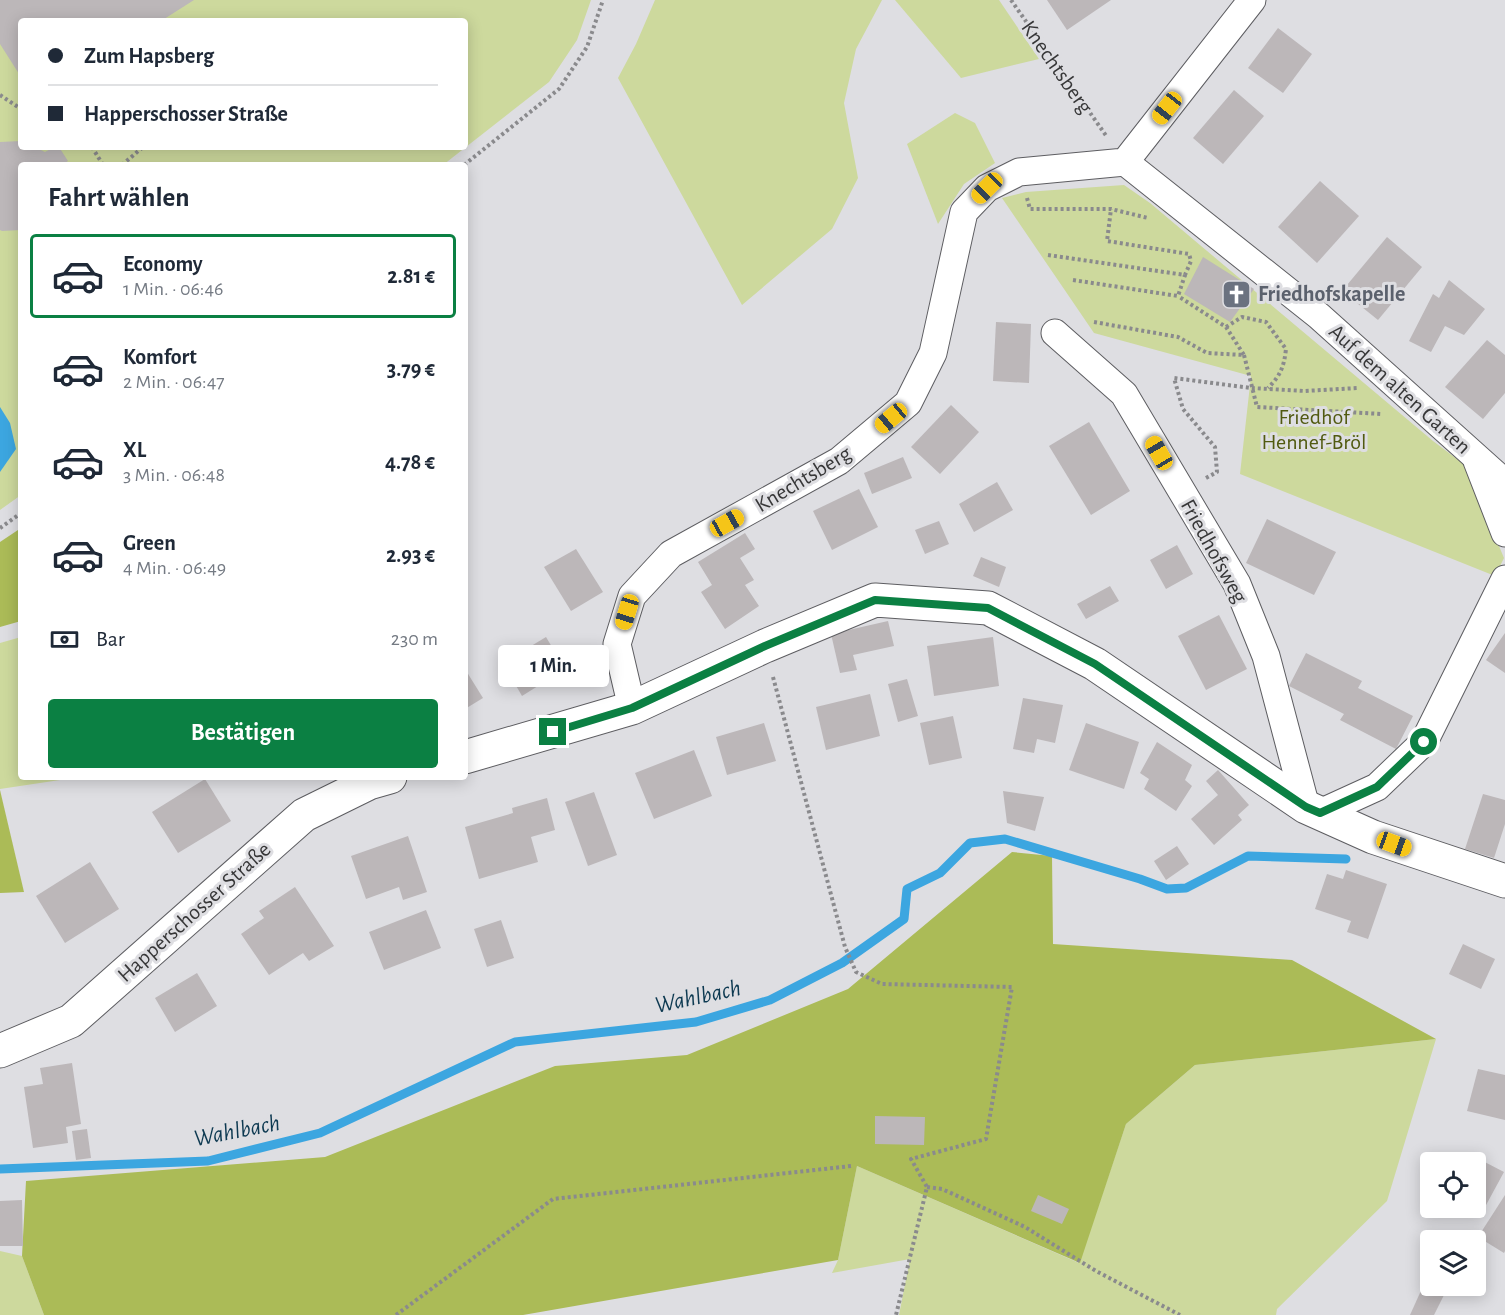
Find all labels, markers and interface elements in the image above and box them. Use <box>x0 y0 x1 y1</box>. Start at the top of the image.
street label: Knechtsberg <box>1017 17 1097 118</box>
text: Zum Hapsberg <box>84 45 214 67</box>
car <box>1149 88 1185 128</box>
text: Happerschosser Straße <box>84 103 288 125</box>
car <box>968 169 1006 207</box>
text: Fahrt wählen <box>48 184 190 211</box>
icon: car <box>51 249 105 303</box>
text: Economy <box>123 253 203 275</box>
text: 2.81 € <box>387 265 435 287</box>
church icon: Friedhofskapelle <box>1221 278 1253 310</box>
text: 1 Min. · 06:46 <box>123 279 223 299</box>
place label: Friedhofskapelle <box>1258 283 1405 305</box>
street label: Auf dem alten Garten <box>1325 320 1475 458</box>
icon: car <box>51 342 105 396</box>
text: Komfort <box>123 346 197 368</box>
text: 3.79 € <box>387 358 435 380</box>
text: 2 Min. · 06:47 <box>123 372 225 392</box>
car <box>871 400 911 436</box>
park label: Friedhof Hennef-Bröl <box>1261 406 1367 453</box>
car <box>1142 433 1176 473</box>
icon: car <box>51 435 105 489</box>
text: XL <box>123 439 146 461</box>
street label: Knechtsberg <box>751 442 855 516</box>
text: 4.78 € <box>385 451 435 473</box>
text: 3 Min. · 06:48 <box>123 465 225 485</box>
street label: Friedhofsweg <box>1177 496 1252 607</box>
car <box>707 506 747 540</box>
icon: car <box>51 528 105 582</box>
text: Green <box>123 532 176 554</box>
text: 2.93 € <box>386 544 435 566</box>
text: 4 Min. · 06:49 <box>123 558 226 578</box>
car <box>613 592 641 632</box>
icon: cash <box>48 623 81 656</box>
text: Bar <box>96 628 125 650</box>
text: 230 m <box>391 629 438 649</box>
callout: 1 Min. <box>498 645 608 687</box>
text: 1 Min. <box>530 656 577 676</box>
button: Bestätigen <box>48 699 438 768</box>
route end <box>539 718 566 745</box>
route start <box>1410 728 1437 755</box>
car <box>1374 829 1414 859</box>
street label: Happerschosser Straße <box>113 838 275 986</box>
water label: Wahlbach <box>653 976 743 1018</box>
water label: Wahlbach <box>192 1111 282 1151</box>
map controls <box>1420 1152 1486 1296</box>
button: locate <box>1420 1152 1486 1218</box>
button: layers <box>1420 1230 1486 1296</box>

